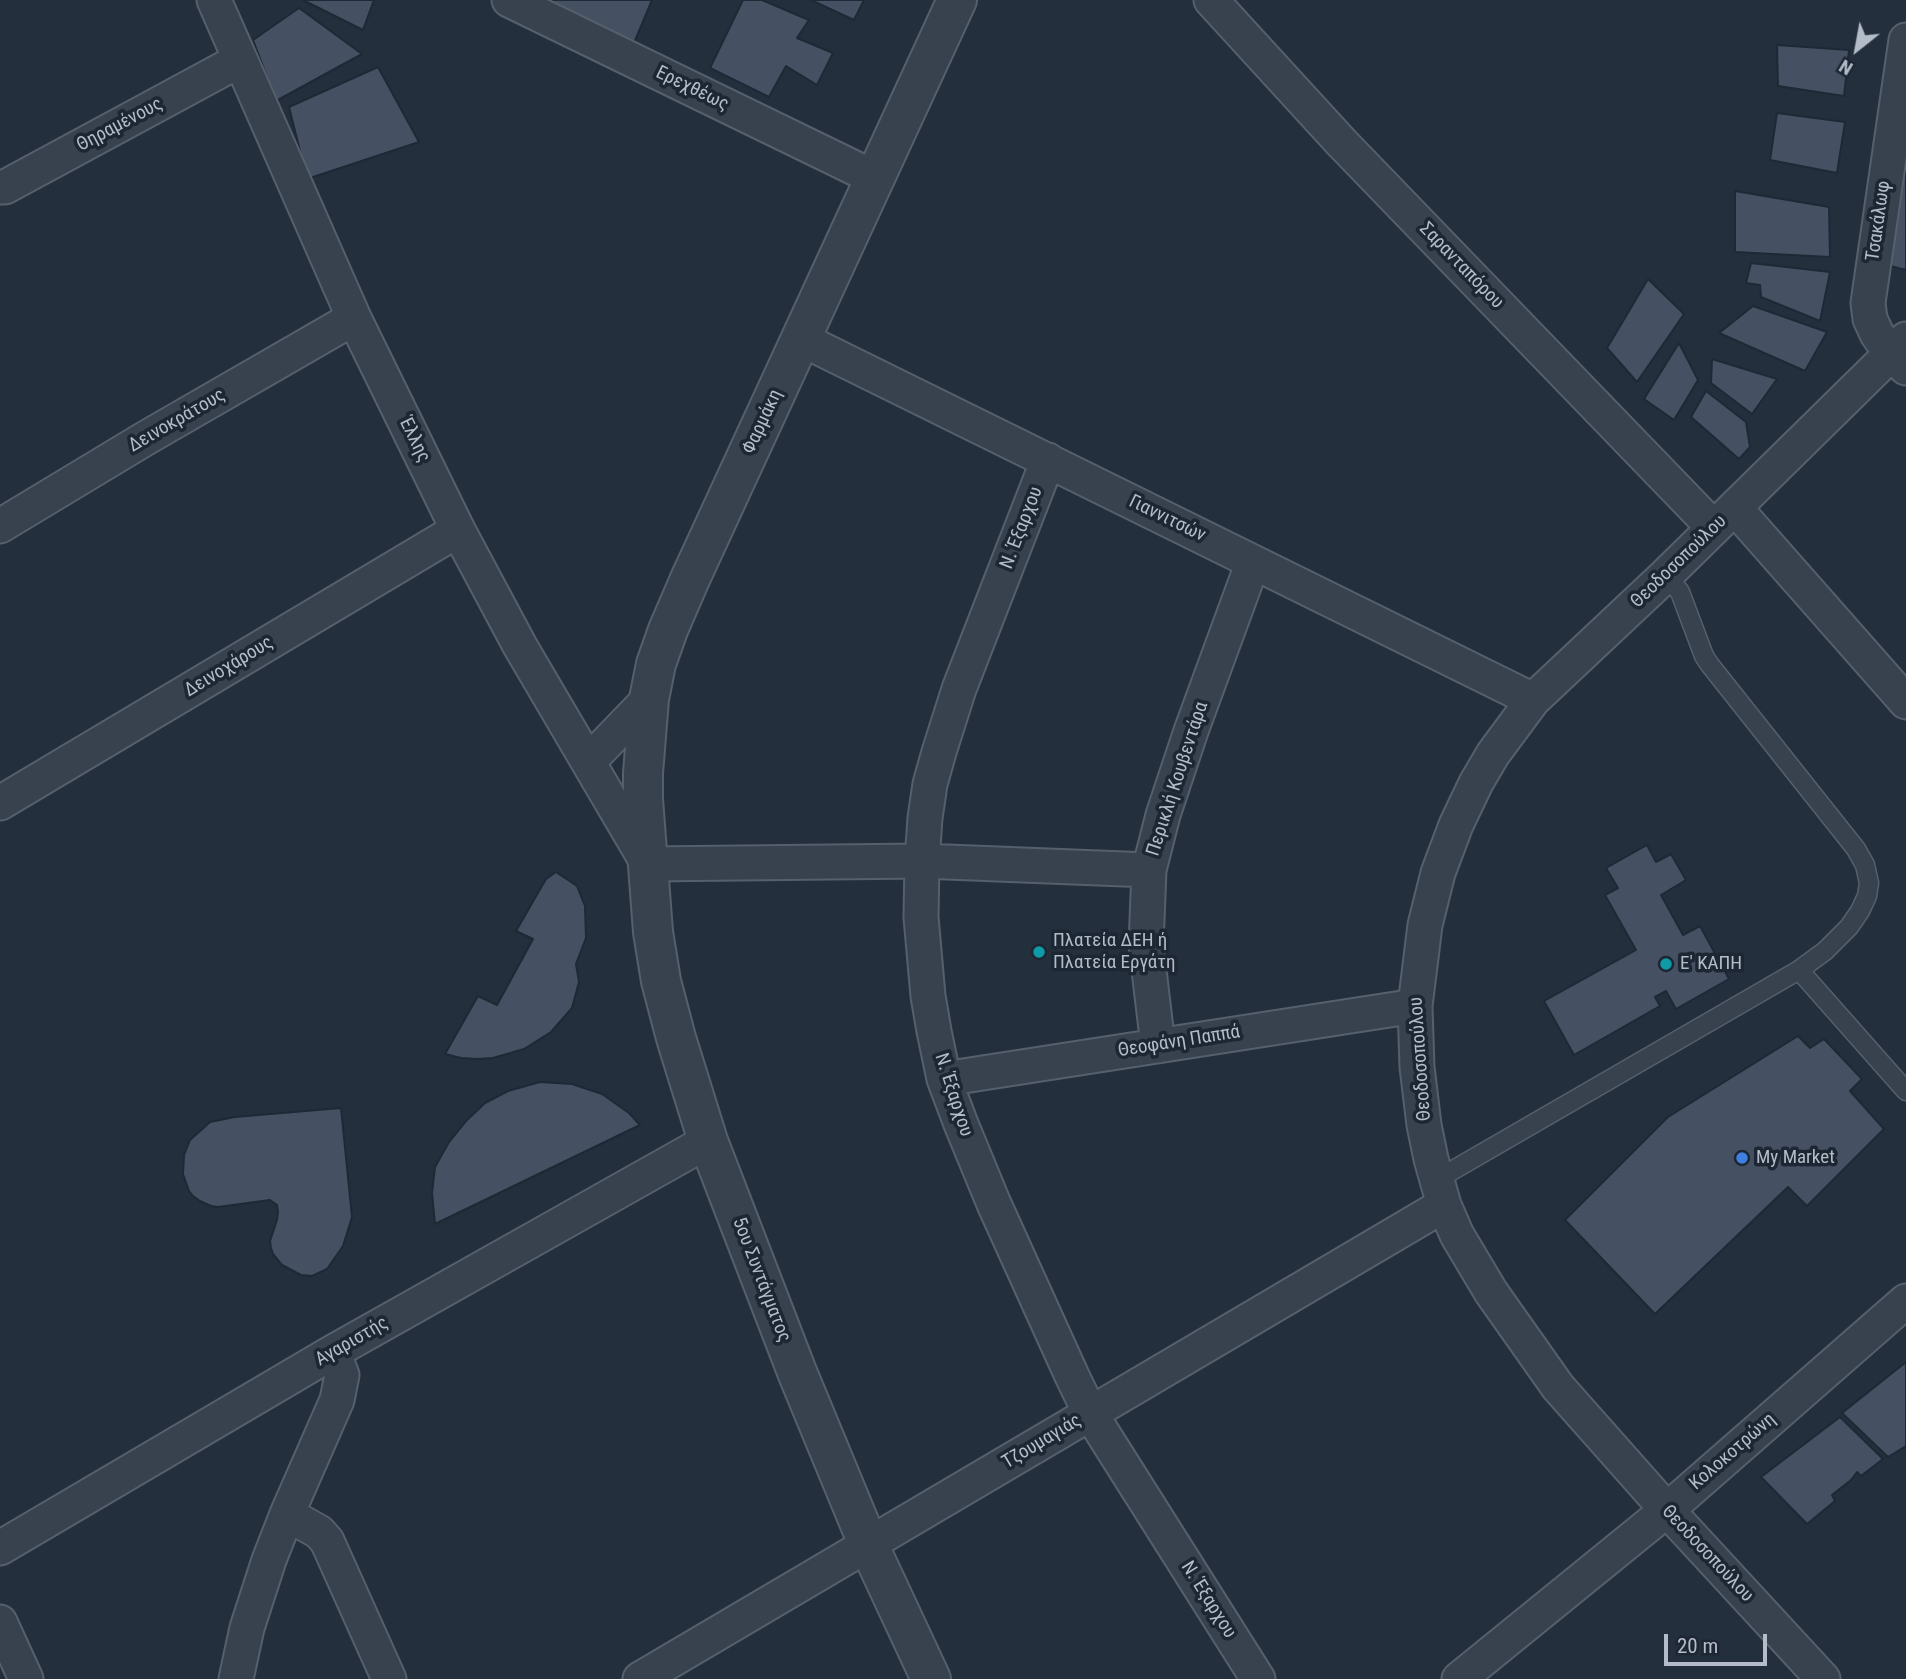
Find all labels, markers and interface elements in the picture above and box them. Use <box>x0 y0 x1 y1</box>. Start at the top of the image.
north arrow <box>1822 14 1892 84</box>
text: N <box>1835 55 1857 80</box>
street label: Ερεχθέως <box>652 62 732 116</box>
street label: Θηραμένους <box>73 93 167 157</box>
street label: Τσακάλωφ <box>1862 179 1896 263</box>
street label: Σαρανταπόρου <box>1414 218 1508 314</box>
street label: Δεινοκράτους <box>125 384 229 458</box>
street label: Φαρμάκη <box>738 386 788 458</box>
street label: Έλλης <box>393 414 435 466</box>
street label: Ν. Έξαρχου <box>996 484 1048 572</box>
street label: Γιαννιτσών <box>1125 491 1209 547</box>
street label: Θεοδοσοπούλου <box>1626 511 1732 613</box>
street label: Δεινοχάρους <box>181 632 277 702</box>
street label: Περικλή Κουβεντάρα <box>1142 699 1214 859</box>
place label: Πλατεία ΔΕΗ ή Πλατεία Εργάτη <box>1053 930 1175 974</box>
marker: Πλατεία ΔΕΗ ή Πλατεία Εργάτη <box>1031 944 1047 960</box>
place label: Ε' ΚΑΠΗ <box>1680 953 1742 975</box>
marker: Ε' ΚΑΠΗ <box>1658 956 1674 972</box>
street label: Θεοδοσοπούλου <box>1405 996 1437 1122</box>
street label: Θεοφάνη Παππά <box>1116 1021 1242 1063</box>
street label: Ν. Έξαρχου <box>929 1050 977 1140</box>
place label: My Market <box>1756 1147 1835 1169</box>
marker: My Market <box>1734 1150 1750 1166</box>
street label: 5ου Συντάγματος <box>727 1214 795 1346</box>
street label: Αγαριστής <box>312 1312 392 1372</box>
street label: Κολοκοτρώνη <box>1685 1408 1781 1496</box>
street label: Τζουμαγιάς <box>998 1410 1086 1474</box>
street label: Θεοδοσοπούλου <box>1656 1501 1758 1607</box>
street label: Ν. Έξαρχου <box>1175 1557 1241 1643</box>
scale bar <box>1668 1620 1771 1664</box>
text: 20 m <box>1677 1634 1718 1658</box>

